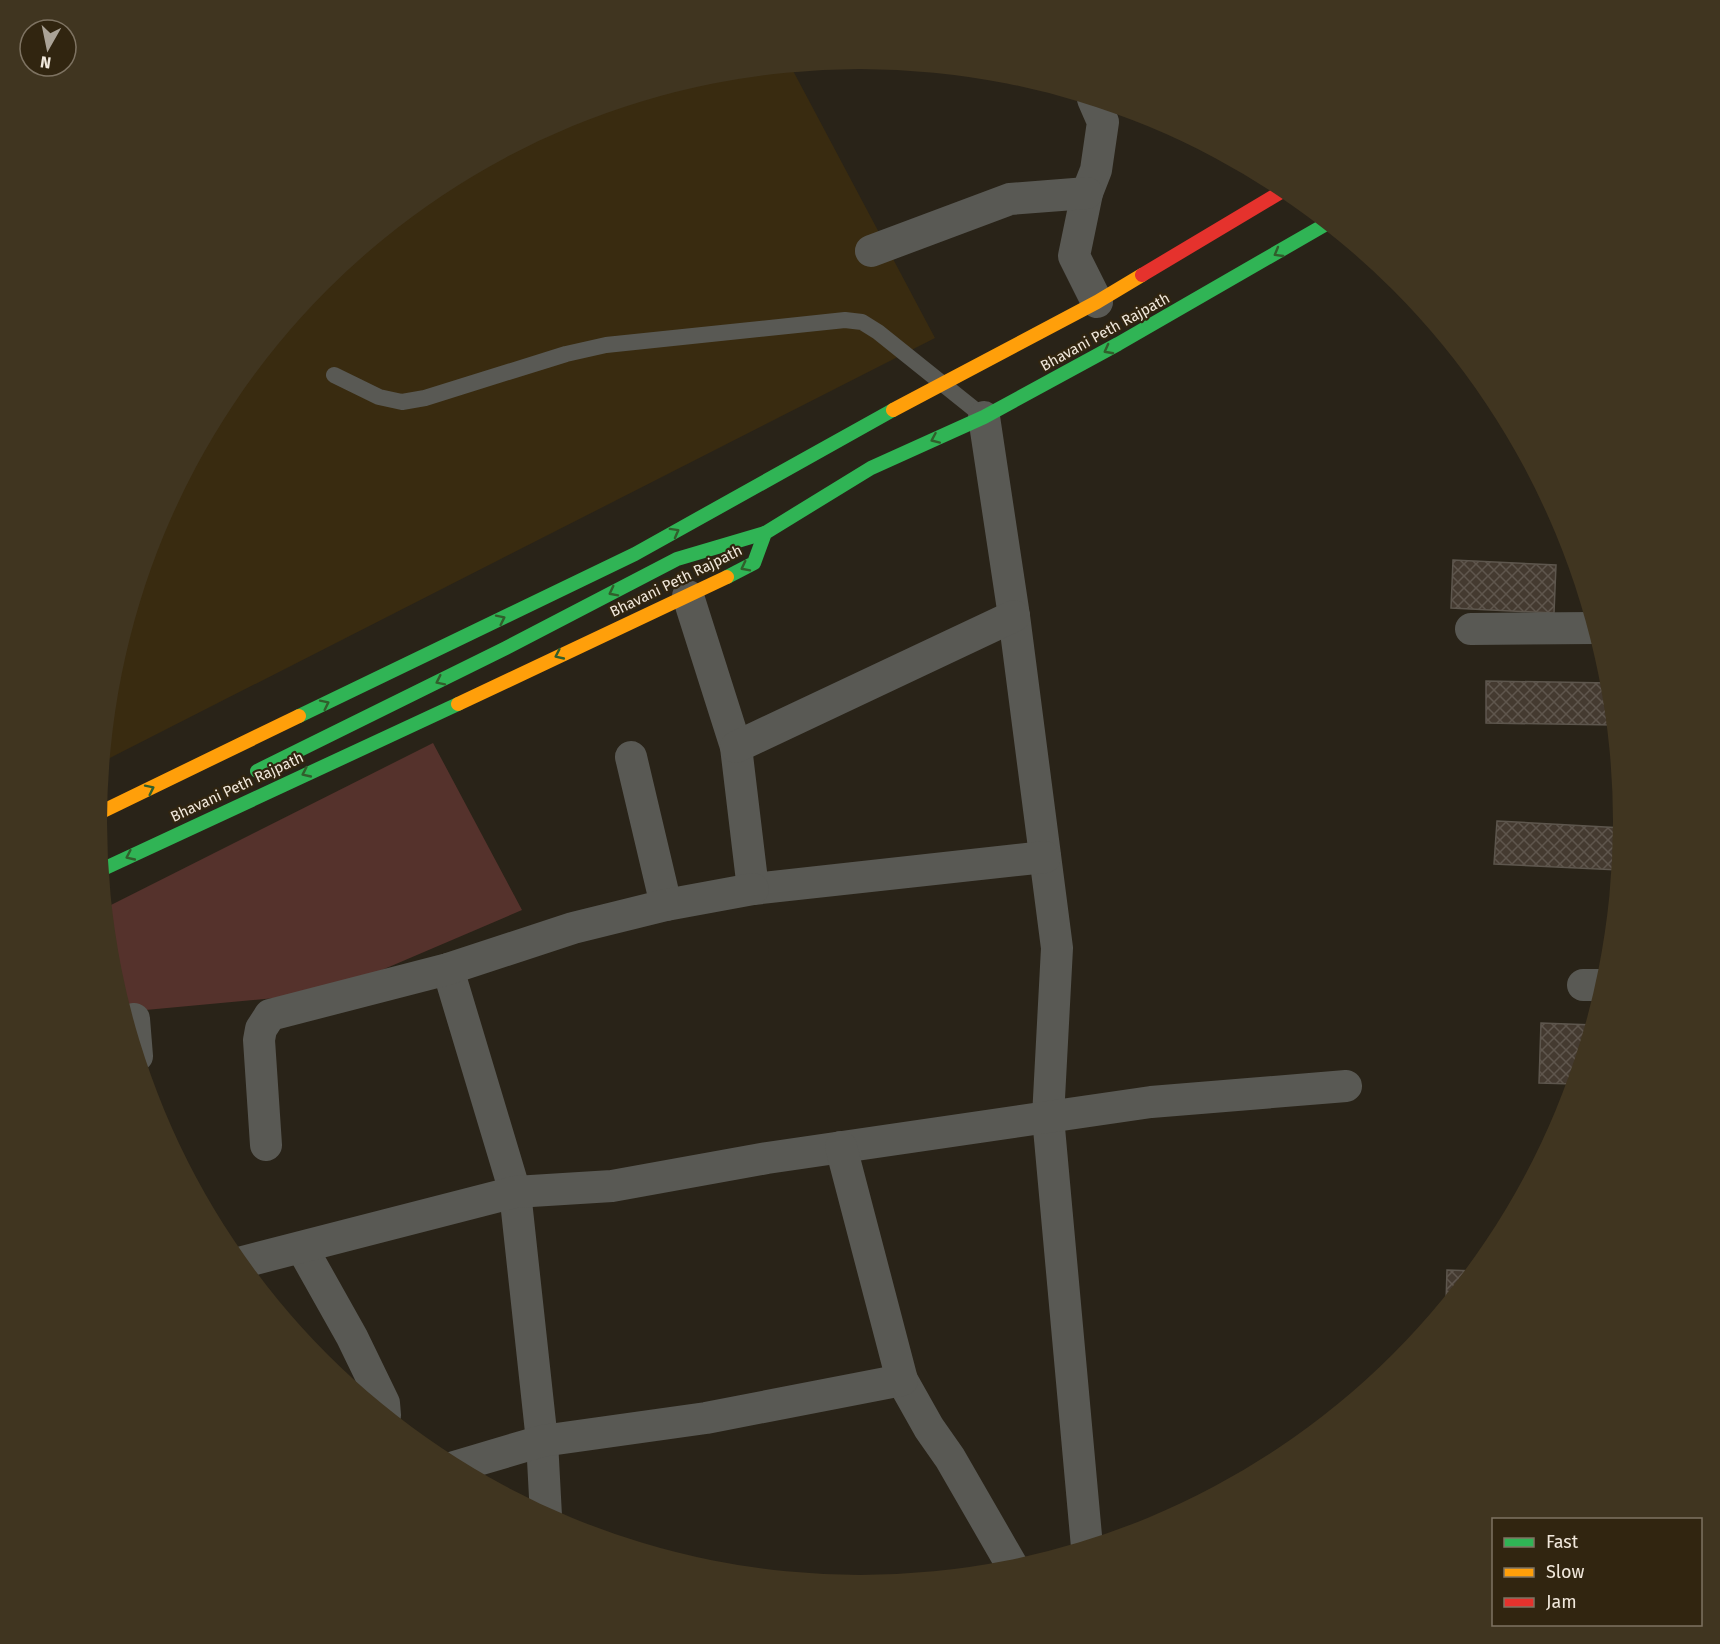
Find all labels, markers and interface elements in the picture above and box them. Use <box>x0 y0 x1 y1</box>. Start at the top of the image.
north arrow <box>18 18 78 78</box>
text: N <box>39 52 52 73</box>
one-way arrow <box>1274 245 1284 257</box>
street label: Bhavani Peth Rajpath <box>1037 289 1173 375</box>
one-way arrow <box>1104 343 1115 354</box>
one-way arrow <box>931 432 942 444</box>
one-way arrow <box>669 527 679 539</box>
street label: Bhavani Peth Rajpath <box>607 541 745 621</box>
one-way arrow <box>740 560 751 572</box>
one-way arrow <box>609 585 620 597</box>
one-way arrow <box>494 614 505 626</box>
one-way arrow <box>555 648 566 660</box>
one-way arrow <box>435 674 446 685</box>
one-way arrow <box>319 699 330 711</box>
street label: Bhavani Peth Rajpath <box>167 748 307 826</box>
one-way arrow <box>301 765 312 777</box>
one-way arrow <box>143 784 154 796</box>
one-way arrow <box>125 849 136 861</box>
legend <box>1492 1518 1702 1626</box>
text: Fast <box>1546 1531 1579 1553</box>
text: Slow <box>1546 1561 1585 1583</box>
text: Jam <box>1546 1591 1577 1613</box>

